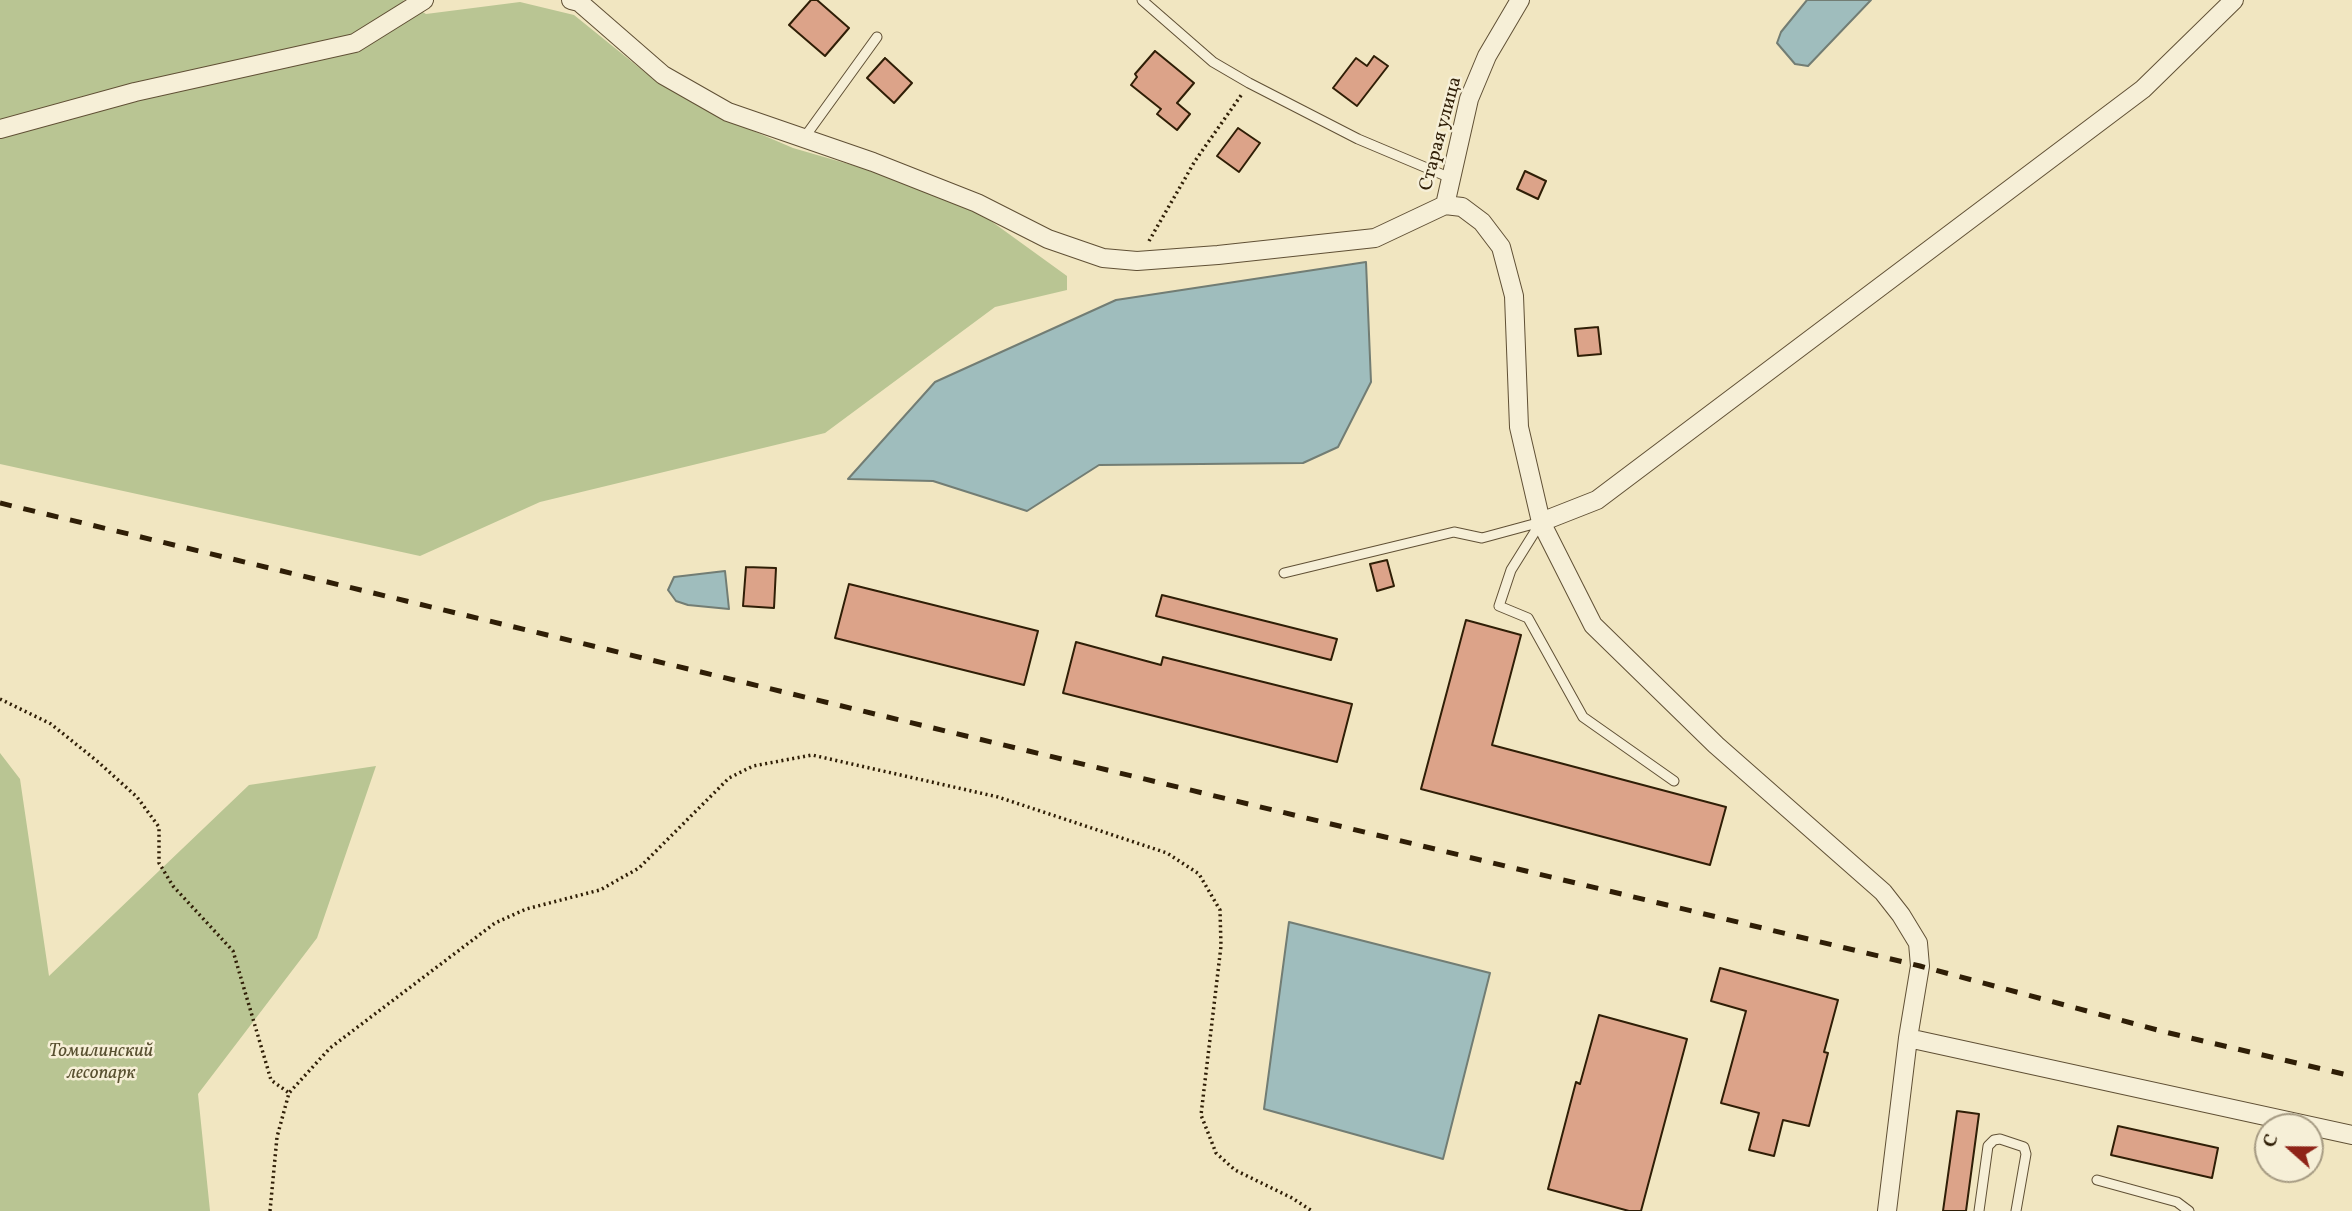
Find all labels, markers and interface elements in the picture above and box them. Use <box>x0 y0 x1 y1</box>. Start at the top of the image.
street label: Старая улица <box>1416 74 1468 194</box>
park label: Томилинский лесопарк <box>49 1042 153 1086</box>
north arrow <box>2254 1113 2324 1183</box>
text: С <box>2257 1131 2286 1152</box>

